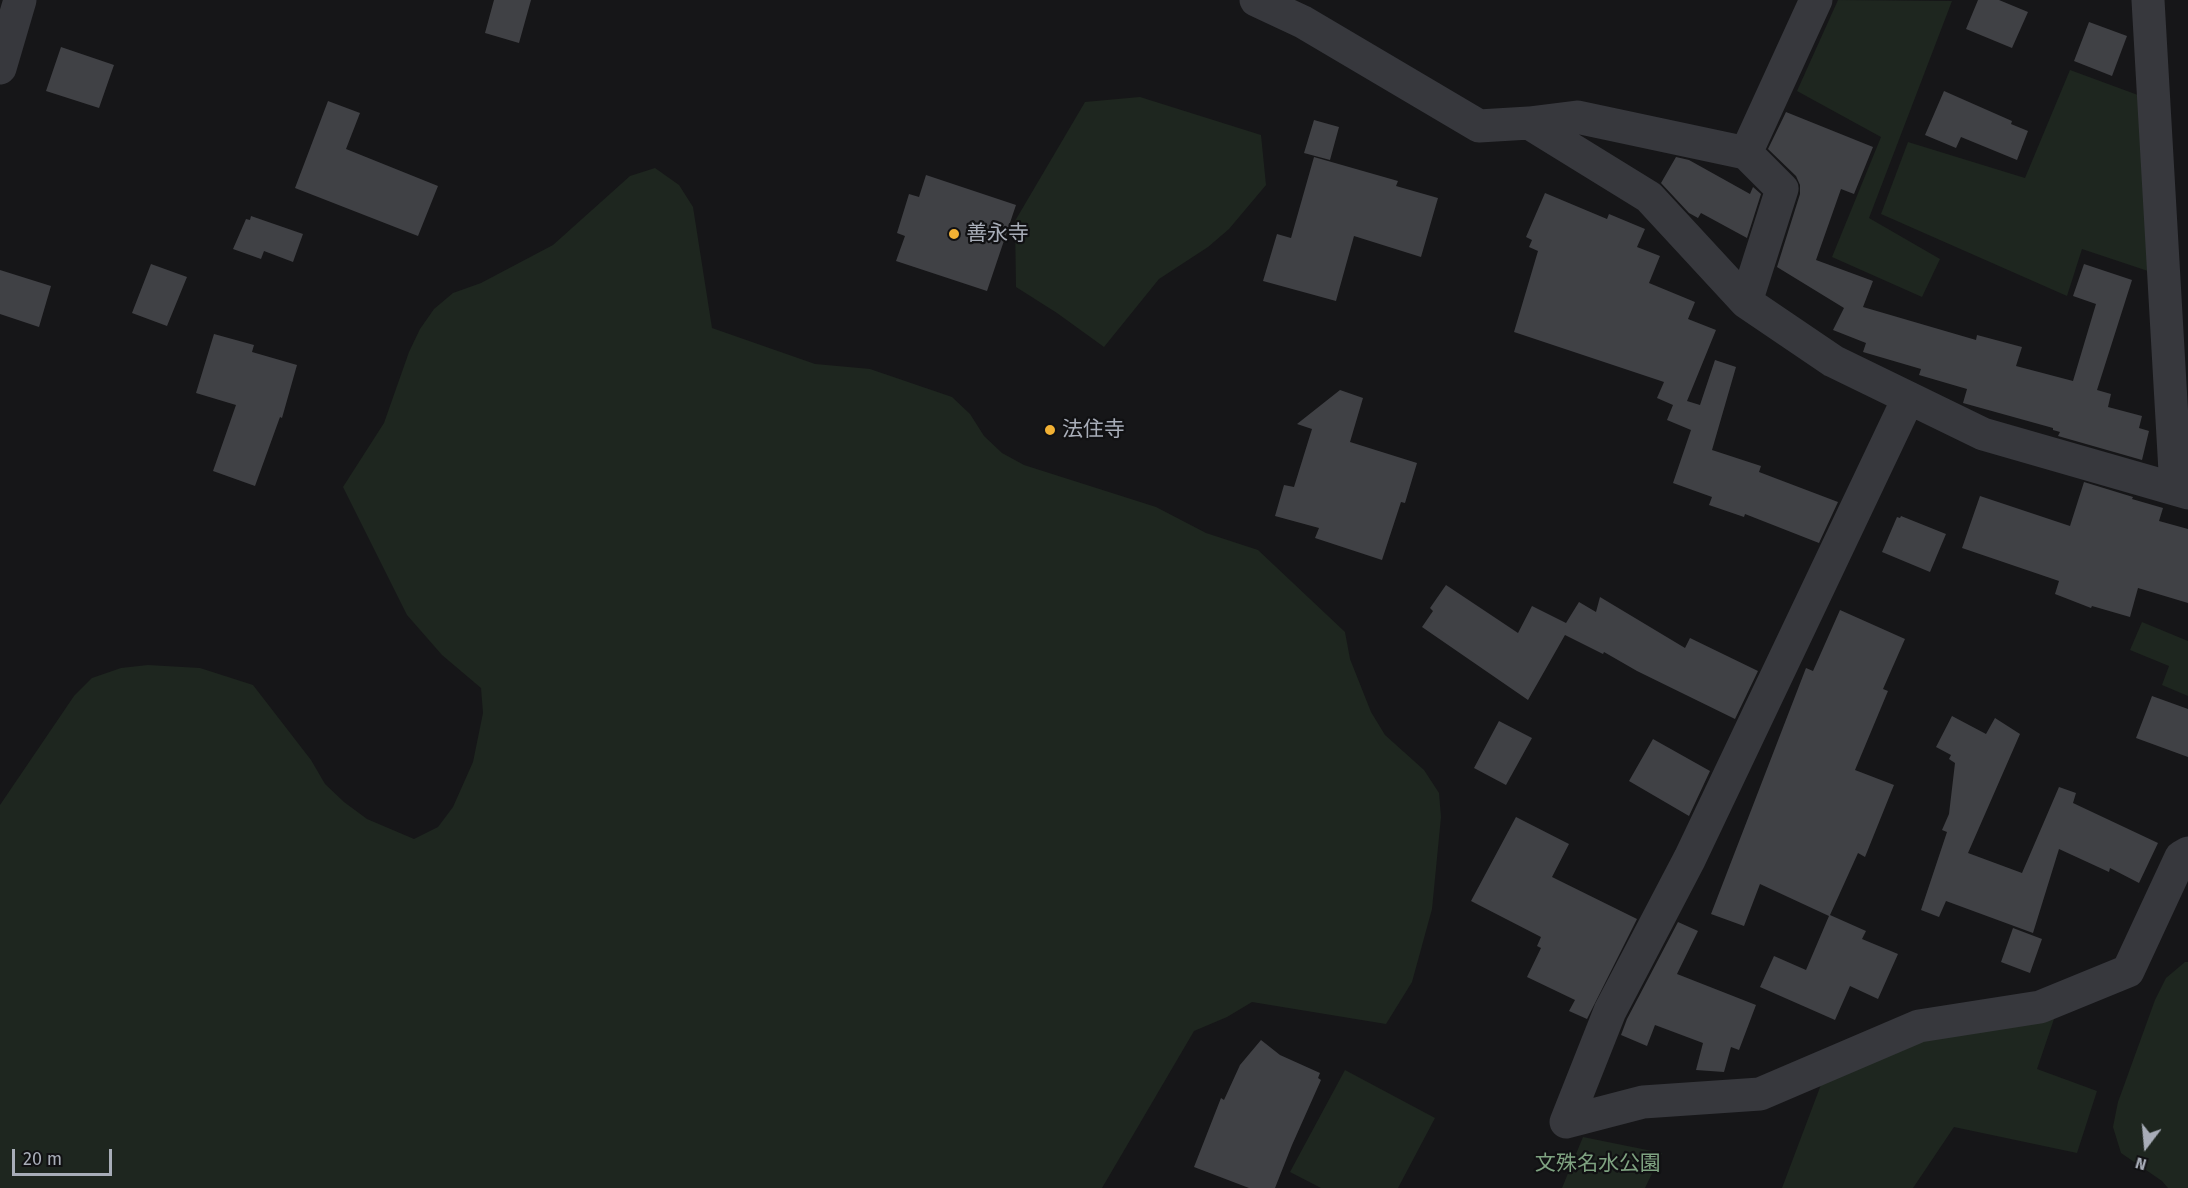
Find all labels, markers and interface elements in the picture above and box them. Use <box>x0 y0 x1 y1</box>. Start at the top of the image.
place label: 善永寺 <box>966 221 1029 247</box>
marker: 善永寺 <box>947 227 961 241</box>
place label: 法住寺 <box>1062 417 1125 443</box>
marker: 法住寺 <box>1043 423 1057 437</box>
north arrow <box>2116 1116 2176 1176</box>
scale bar <box>15 1137 116 1175</box>
text: 20 m <box>23 1148 62 1170</box>
park label: 文殊名水公園 <box>1535 1151 1661 1177</box>
text: N <box>2133 1153 2149 1174</box>

